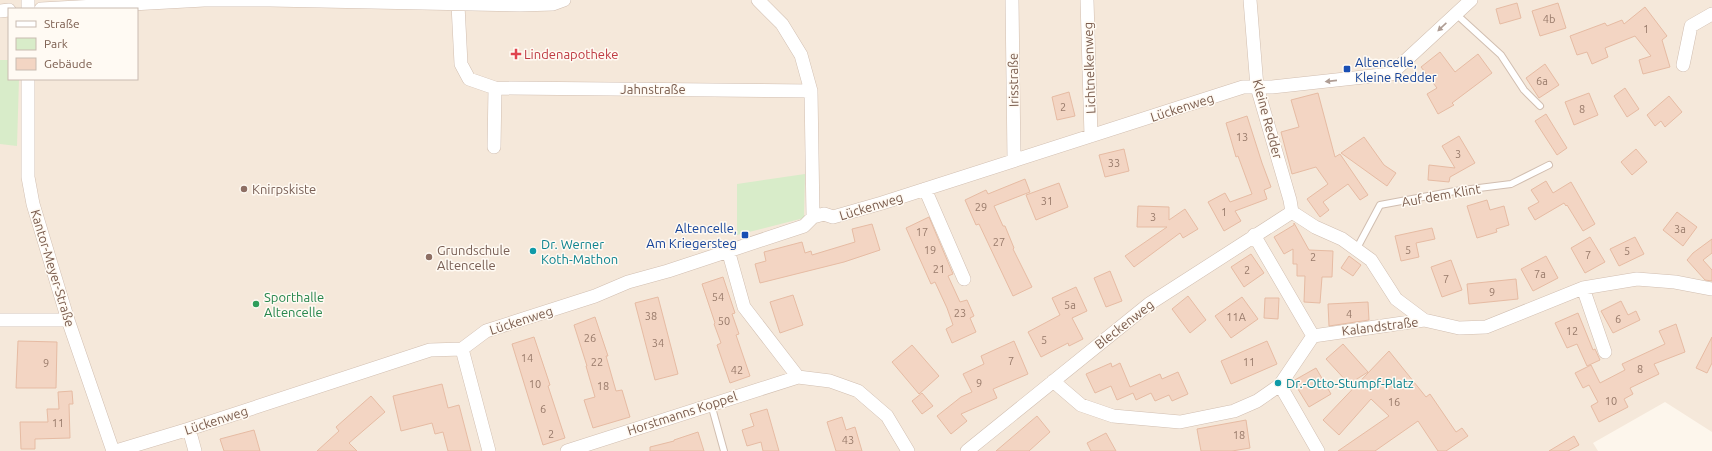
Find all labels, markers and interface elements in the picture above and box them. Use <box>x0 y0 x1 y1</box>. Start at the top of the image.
legend <box>8 8 138 80</box>
house number: 4b <box>1543 13 1555 25</box>
text: Straße <box>44 17 80 30</box>
street label: Lichtnelkenweg <box>1080 22 1098 114</box>
one-way arrow <box>1438 22 1447 31</box>
house number: 1 <box>1643 23 1649 35</box>
text: Park <box>44 37 68 50</box>
place label: Lindenapotheke <box>524 47 619 61</box>
marker: Lindenapotheke <box>511 49 521 59</box>
street label: Irisstraße <box>1006 53 1020 107</box>
place label: Altencelle, Kleine Redder <box>1355 55 1437 84</box>
text: Gebäude <box>44 57 92 70</box>
marker: Altencelle, Kleine Redder <box>1342 64 1352 74</box>
house number: 6a <box>1536 75 1548 87</box>
street label: Kleine Redder <box>1251 78 1285 160</box>
one-way arrow <box>1325 78 1337 84</box>
street label: Jahnstraße <box>620 82 686 96</box>
street label: Lückenweg <box>1149 90 1215 124</box>
house number: 2 <box>1060 101 1066 113</box>
house number: 8 <box>1579 103 1585 115</box>
house number: 13 <box>1236 131 1248 143</box>
house number: 3 <box>1455 148 1461 160</box>
house number: 33 <box>1108 157 1120 169</box>
street label: Auf dem Klint <box>1400 181 1482 209</box>
place label: Knirpskiste <box>252 182 316 196</box>
marker: Knirpskiste <box>239 184 249 194</box>
street label: Lückenweg <box>838 190 904 222</box>
house number: 31 <box>1041 195 1053 207</box>
house number: 29 <box>975 201 987 213</box>
house number: 1 <box>1221 206 1227 218</box>
street label: Kantor-Meyer-Straße <box>28 208 78 328</box>
house number: 3 <box>1150 211 1156 223</box>
place label: Altencelle, Am Kriegersteg <box>646 221 737 250</box>
house number: 3a <box>1674 223 1686 235</box>
house number: 17 <box>916 226 928 238</box>
marker: Altencelle, Am Kriegersteg <box>740 230 750 240</box>
house number: 27 <box>993 236 1005 248</box>
place label: Dr. Werner Koth-Mathon <box>541 237 618 266</box>
place label: Grundschule Altencelle <box>437 243 510 272</box>
house number: 19 <box>924 244 936 256</box>
house number: 5 <box>1405 244 1411 256</box>
house number: 5 <box>1624 245 1630 257</box>
marker: Dr. Werner Koth-Mathon <box>528 246 538 256</box>
house number: 7 <box>1585 249 1591 261</box>
house number: 2 <box>1310 251 1316 263</box>
marker: Grundschule Altencelle <box>424 252 434 262</box>
house number: 21 <box>933 263 945 275</box>
house number: 2 <box>1244 264 1250 276</box>
house number: 7a <box>1534 268 1546 280</box>
house number: 7 <box>1443 273 1449 285</box>
house number: 9 <box>1489 286 1495 298</box>
place label: Sporthalle Altencelle <box>264 290 324 319</box>
house number: 54 <box>712 291 724 303</box>
street label: Bleckenweg <box>1092 297 1156 351</box>
marker: Sporthalle Altencelle <box>251 299 261 309</box>
house number: 5a <box>1064 299 1076 311</box>
street label: Lückenweg <box>488 303 554 337</box>
house number: 23 <box>954 307 966 319</box>
house number: 4 <box>1346 308 1352 320</box>
house number: 38 <box>645 310 657 322</box>
house number: 11A <box>1226 311 1247 323</box>
house number: 6 <box>1615 313 1621 325</box>
street label: Kalandstraße <box>1341 314 1419 338</box>
house number: 50 <box>718 315 730 327</box>
house number: 12 <box>1566 325 1578 337</box>
house number: 26 <box>584 332 596 344</box>
house number: 5 <box>1041 334 1047 346</box>
house number: 34 <box>652 337 664 349</box>
house number: 14 <box>521 352 533 364</box>
house number: 7 <box>1008 355 1014 367</box>
house number: 22 <box>591 356 603 368</box>
house number: 11 <box>1243 356 1255 368</box>
house number: 9 <box>43 357 49 369</box>
house number: 8 <box>1637 363 1643 375</box>
house number: 42 <box>731 364 743 376</box>
place label: Dr.-Otto-Stumpf-Platz <box>1286 376 1414 390</box>
house number: 9 <box>976 377 982 389</box>
house number: 10 <box>529 378 541 390</box>
marker: Dr.-Otto-Stumpf-Platz <box>1273 378 1283 388</box>
house number: 18 <box>597 380 609 392</box>
street label: Horstmanns Koppel <box>625 388 739 437</box>
house number: 10 <box>1605 395 1617 407</box>
house number: 16 <box>1388 396 1400 408</box>
street label: Lückenweg <box>183 403 249 437</box>
house number: 6 <box>540 403 546 415</box>
house number: 11 <box>52 417 64 429</box>
house number: 2 <box>548 428 554 440</box>
house number: 18 <box>1233 429 1245 441</box>
house number: 43 <box>842 434 854 446</box>

